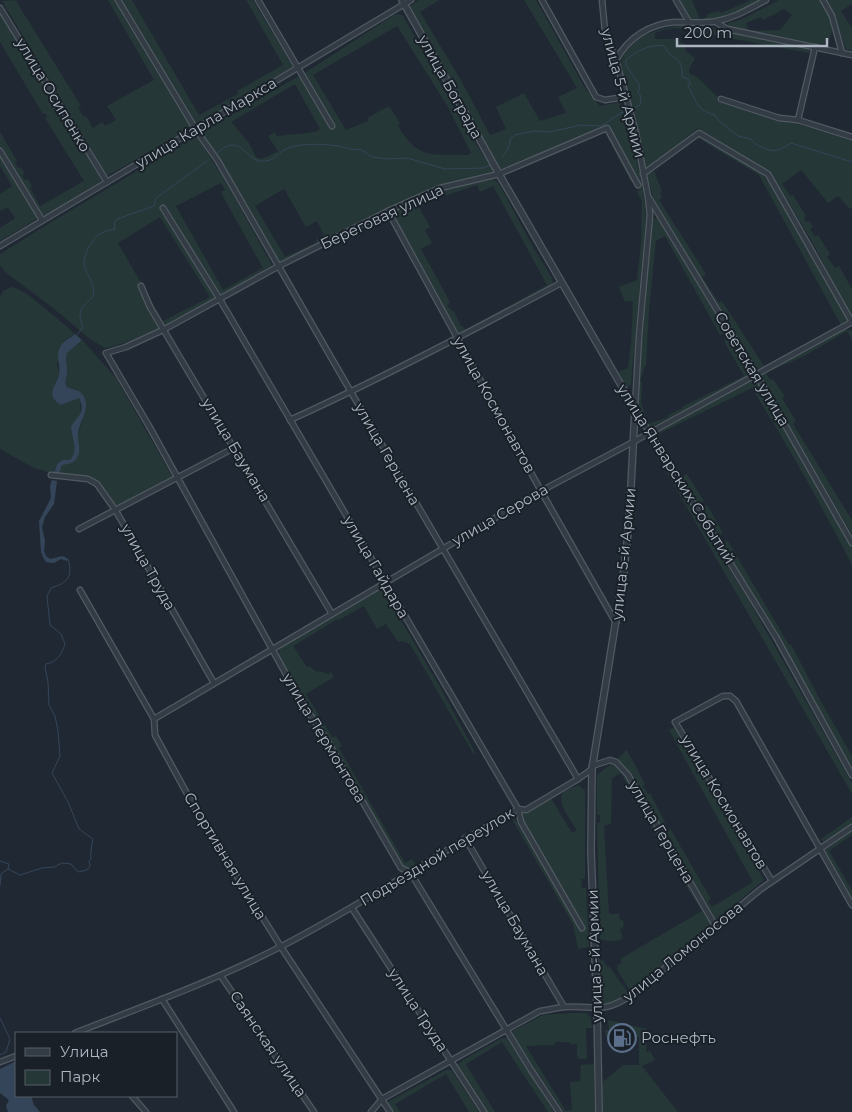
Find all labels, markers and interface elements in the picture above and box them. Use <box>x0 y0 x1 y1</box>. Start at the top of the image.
scale bar <box>677 15 827 47</box>
text: 200 m <box>684 23 732 42</box>
street label: улица 5-й Армии <box>597 25 650 160</box>
street label: улица Бограда <box>414 31 487 142</box>
street label: улица Осипенко <box>11 33 95 155</box>
street label: улица Карла Маркса <box>131 73 280 173</box>
street label: Береговая улица <box>317 180 446 253</box>
street label: Советская улица <box>711 308 794 429</box>
street label: улица Космонавтов <box>448 332 540 477</box>
street label: улица Январских Событий <box>613 379 740 567</box>
street label: улица Баумана <box>197 393 275 505</box>
street label: улица Герцена <box>350 398 425 509</box>
street label: улица Серова <box>447 479 551 550</box>
street label: улица 5-й Армии <box>607 487 640 622</box>
street label: улица Гайдара <box>339 511 414 621</box>
street label: улица Труда <box>116 519 180 613</box>
street label: улица Лермонтова <box>278 669 371 806</box>
street label: улица Космонавтов <box>676 730 772 872</box>
street label: улица Герцена <box>624 776 699 887</box>
street label: Спортивная улица <box>180 788 271 923</box>
street label: Подъездной переулок <box>356 803 518 910</box>
street label: улица Баумана <box>477 866 553 979</box>
street label: улица 5-й Армии <box>583 889 606 1024</box>
street label: улица Ломоносова <box>618 897 747 1006</box>
street label: улица Труда <box>384 963 453 1055</box>
street label: Саянская улица <box>226 987 311 1101</box>
fuel station icon: Роснефть <box>607 1023 637 1053</box>
place label: Роснефть <box>641 1028 716 1047</box>
legend <box>15 1032 178 1097</box>
text: Улица <box>60 1042 108 1061</box>
text: Парк <box>60 1067 100 1086</box>

